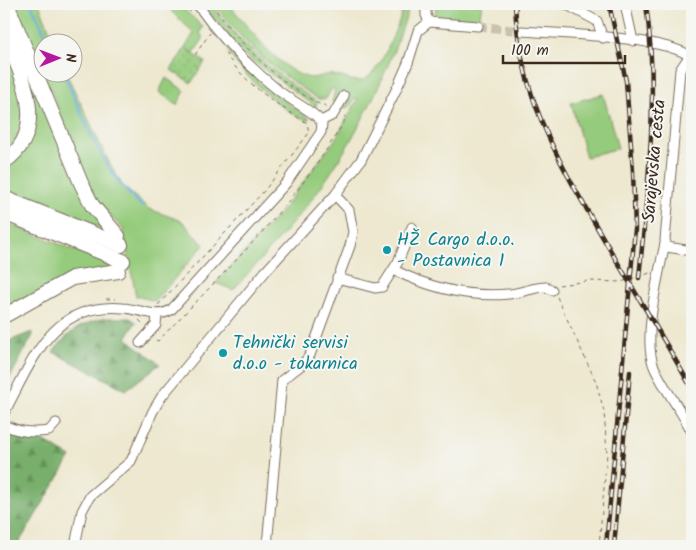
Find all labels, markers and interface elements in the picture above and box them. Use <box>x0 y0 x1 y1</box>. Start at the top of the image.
north arrow <box>32 32 82 82</box>
scale bar <box>503 32 626 64</box>
text: 100 m <box>511 39 549 63</box>
text: N <box>59 53 81 63</box>
street label: Sarajevska cesta <box>635 98 675 224</box>
place label: HŽ Cargo d.o.o. - Postavnica 1 <box>397 226 515 276</box>
marker: HŽ Cargo d.o.o. - Postavnica 1 <box>381 244 393 256</box>
place label: Tehnički servisi d.o.o - tokarnica <box>233 329 358 379</box>
marker: Tehnički servisi d.o.o - tokarnica <box>217 347 229 359</box>

